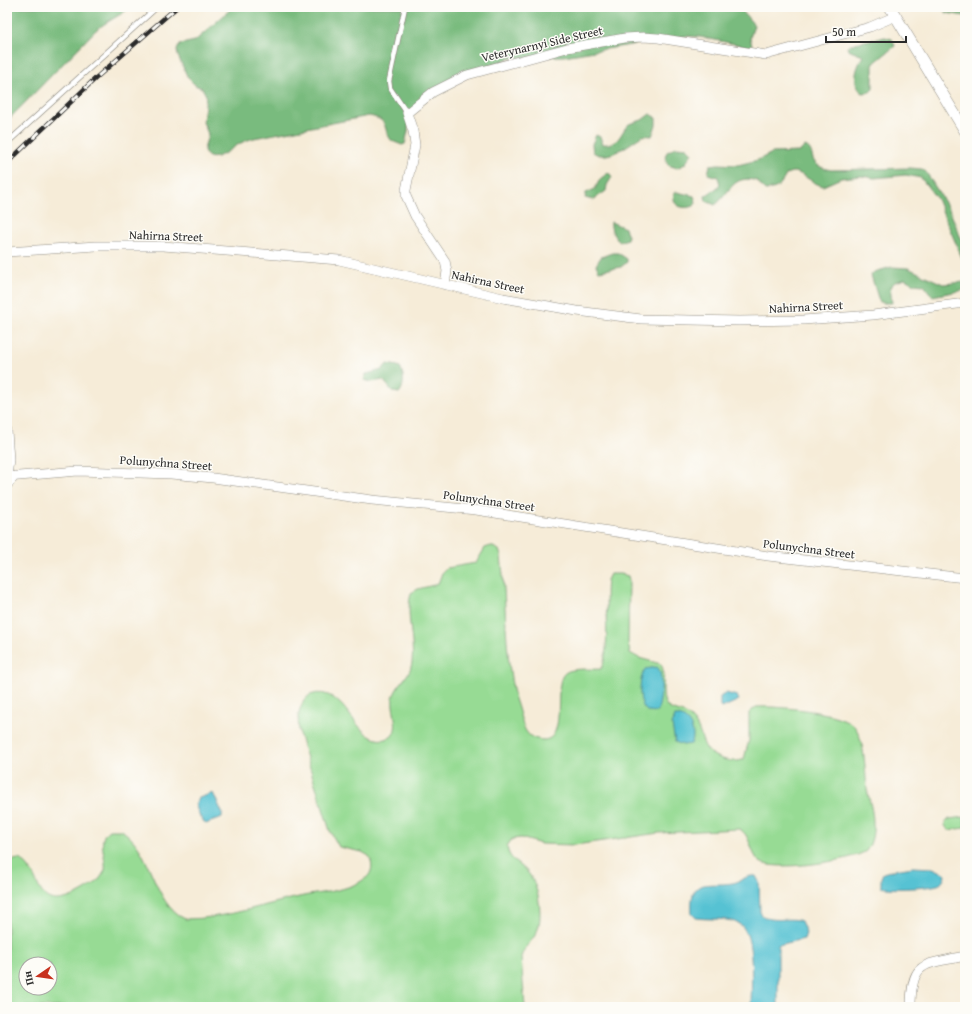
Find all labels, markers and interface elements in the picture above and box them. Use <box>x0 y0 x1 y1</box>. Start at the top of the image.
scale bar <box>826 18 906 44</box>
street label: Veterynarnyi Side Street <box>480 21 605 66</box>
text: 50 m <box>832 23 856 40</box>
street label: Nahirna Street <box>129 226 204 245</box>
street label: Nahirna Street <box>450 266 527 298</box>
street label: Nahirna Street <box>769 296 844 317</box>
street label: Polunychna Street <box>119 451 213 474</box>
street label: Polunychna Street <box>442 486 537 515</box>
street label: Polunychna Street <box>762 534 857 563</box>
north arrow <box>18 956 58 996</box>
text: Пн <box>19 969 38 987</box>

